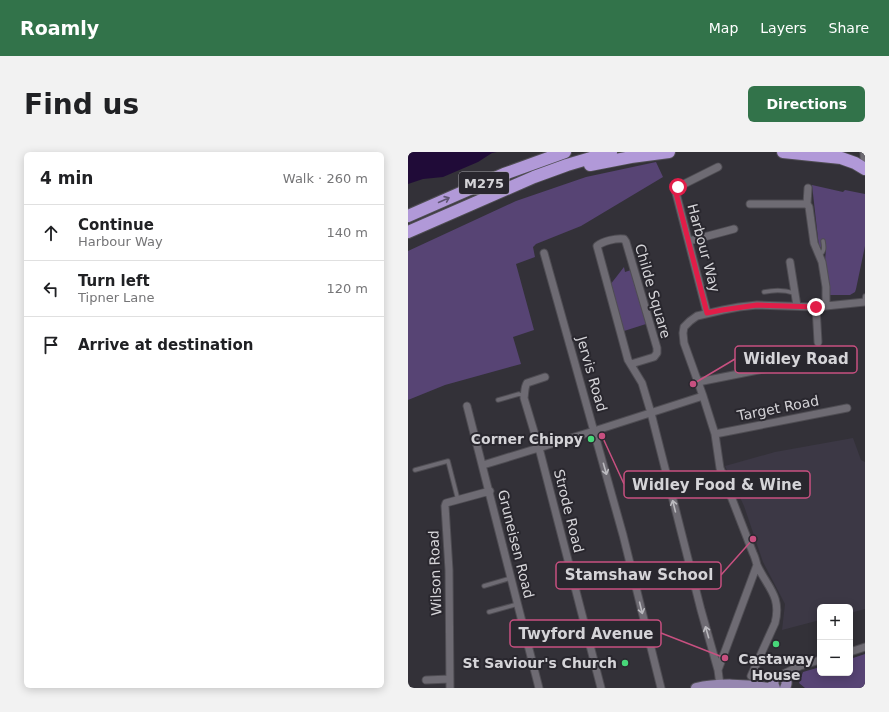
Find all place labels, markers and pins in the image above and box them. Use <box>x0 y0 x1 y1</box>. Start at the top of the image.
callout: Widley Road <box>735 346 857 373</box>
place label: Corner Chippy <box>471 431 583 447</box>
marker: Corner Chippy <box>586 434 596 444</box>
callout: Widley Food & Wine <box>624 471 810 498</box>
callout: Stamshaw School <box>556 562 721 589</box>
callout: Twyford Avenue <box>510 620 661 647</box>
marker: Castaway House <box>771 639 781 649</box>
place label: Castaway House <box>738 651 814 683</box>
place label: St Saviour's Church <box>463 655 617 671</box>
marker: St Saviour's Church <box>620 658 630 668</box>

